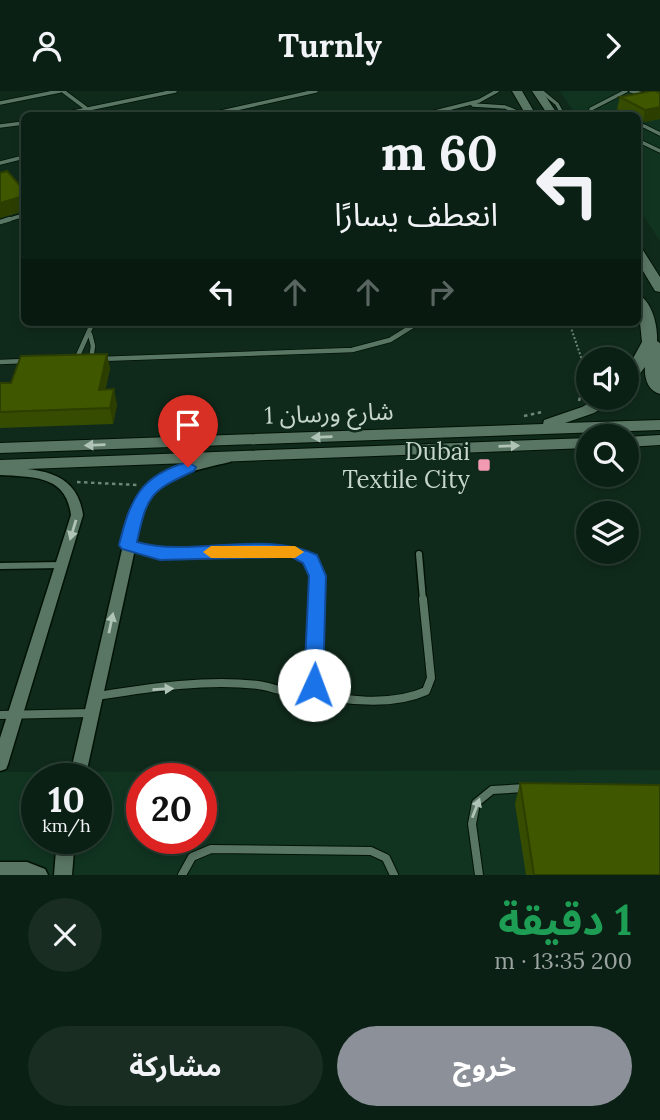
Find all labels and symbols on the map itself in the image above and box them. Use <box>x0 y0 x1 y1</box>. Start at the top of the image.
pin <box>158 395 218 467</box>
street label: شارع ورسان 1 <box>264 395 394 433</box>
one-way arrow <box>311 432 333 443</box>
place label: Dubai Textile City <box>342 436 470 495</box>
one-way arrow <box>84 439 106 451</box>
one-way arrow <box>498 441 520 452</box>
marker: Dubai Textile City <box>476 457 492 473</box>
one-way arrow <box>67 520 77 541</box>
one-way arrow <box>105 612 116 634</box>
position arrow <box>277 648 351 722</box>
one-way arrow <box>152 683 174 694</box>
speed limit sign: 20 <box>126 763 217 854</box>
one-way arrow <box>471 797 482 818</box>

